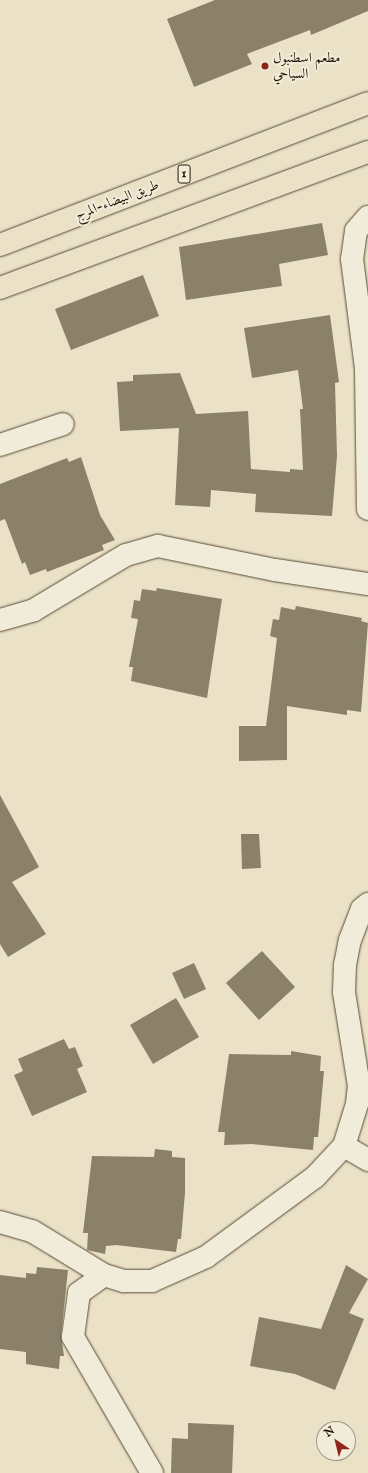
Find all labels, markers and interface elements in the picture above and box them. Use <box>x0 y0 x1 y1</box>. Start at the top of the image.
place label: مطعم اسطنبول السياحي <box>273 50 340 82</box>
marker: مطعم اسطنبول السياحي <box>260 61 270 71</box>
road number: 1 <box>177 163 191 185</box>
street label: طريق البيضاء-المرج <box>73 176 161 224</box>
north arrow <box>316 1421 356 1461</box>
text: N <box>322 1424 338 1440</box>

